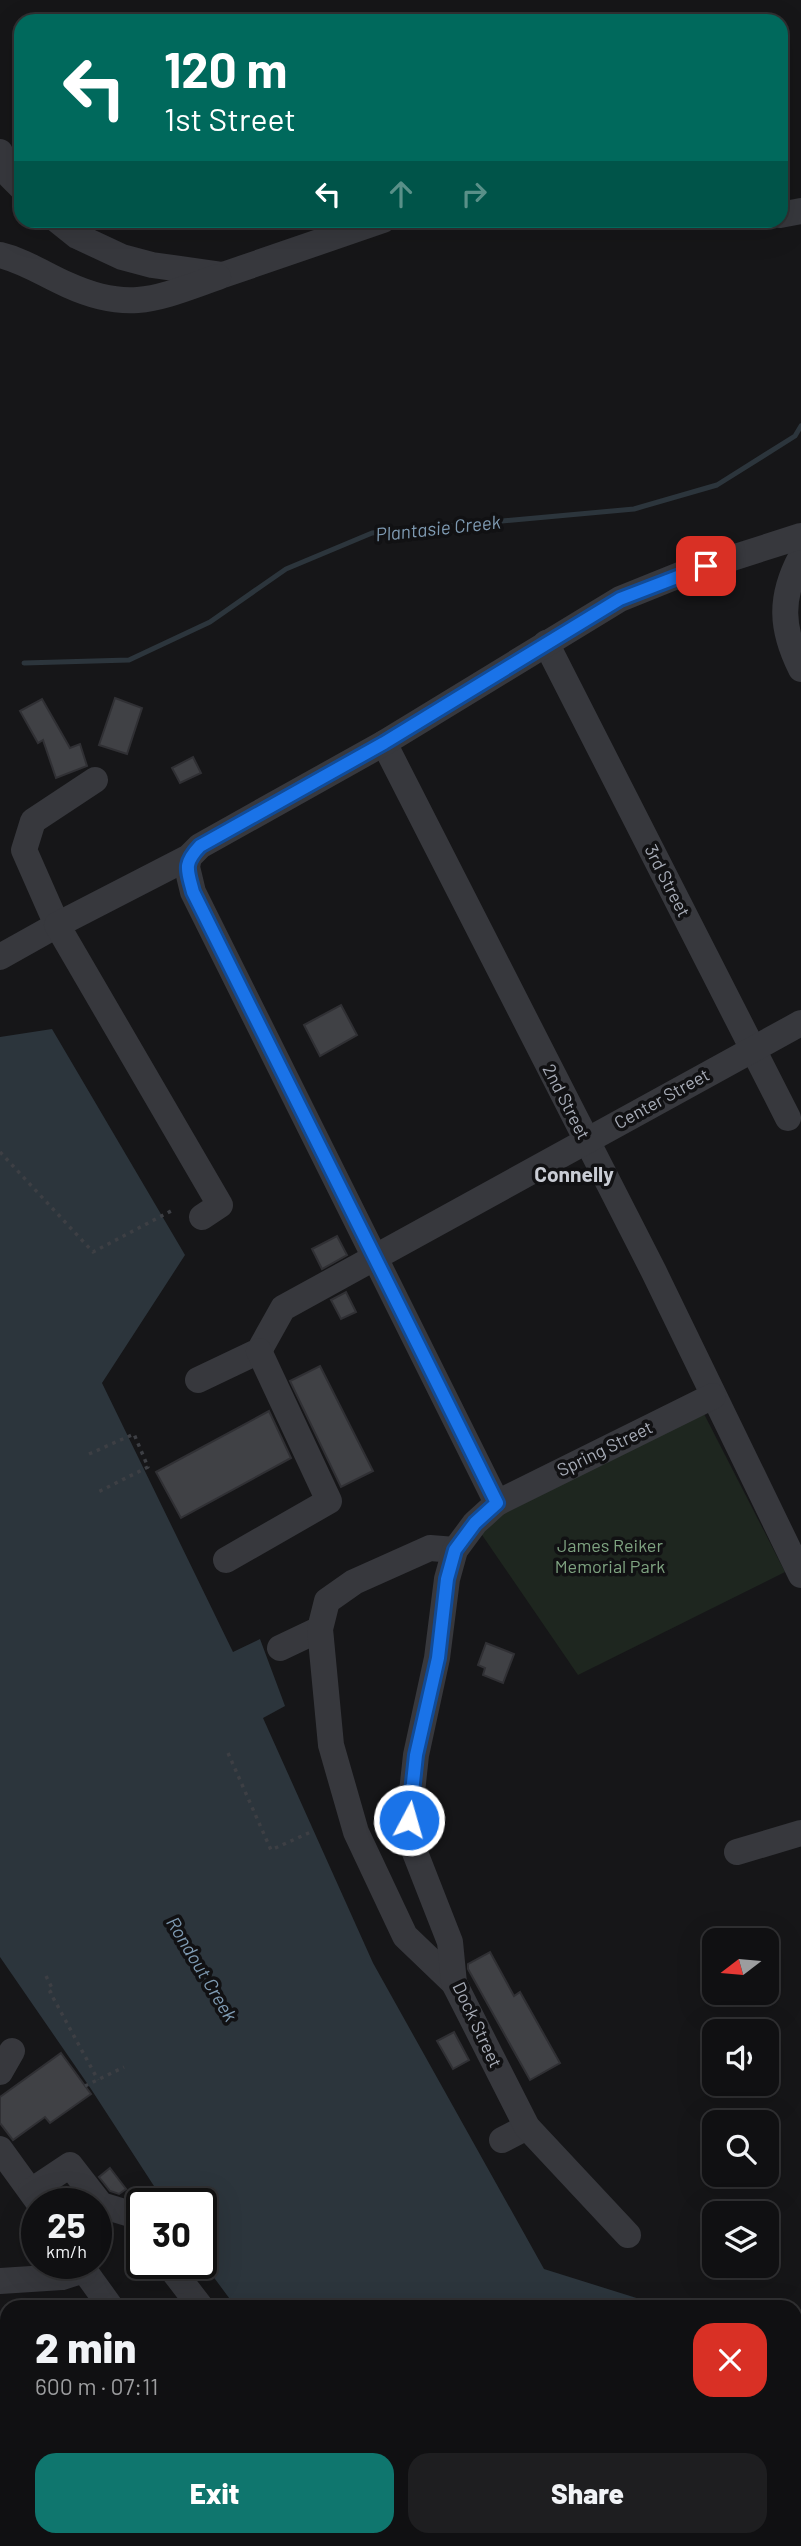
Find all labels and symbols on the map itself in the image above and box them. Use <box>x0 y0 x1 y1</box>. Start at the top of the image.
water label: Plantasie Creek <box>374 509 502 546</box>
pin <box>676 536 736 596</box>
street label: 3rd Street <box>640 841 695 920</box>
street label: 2nd Street <box>539 1060 595 1143</box>
street label: Center Street <box>610 1063 713 1133</box>
district label: Connelly <box>534 1161 614 1186</box>
street label: Spring Street <box>553 1415 656 1481</box>
park label: James Reiker Memorial Park <box>555 1534 665 1577</box>
position arrow <box>372 1783 446 1857</box>
water label: Rondout Creek <box>162 1912 243 2026</box>
north arrow <box>702 1928 779 2006</box>
street label: Dock Street <box>448 1978 507 2071</box>
speed limit sign: 30 <box>126 2188 217 2279</box>

